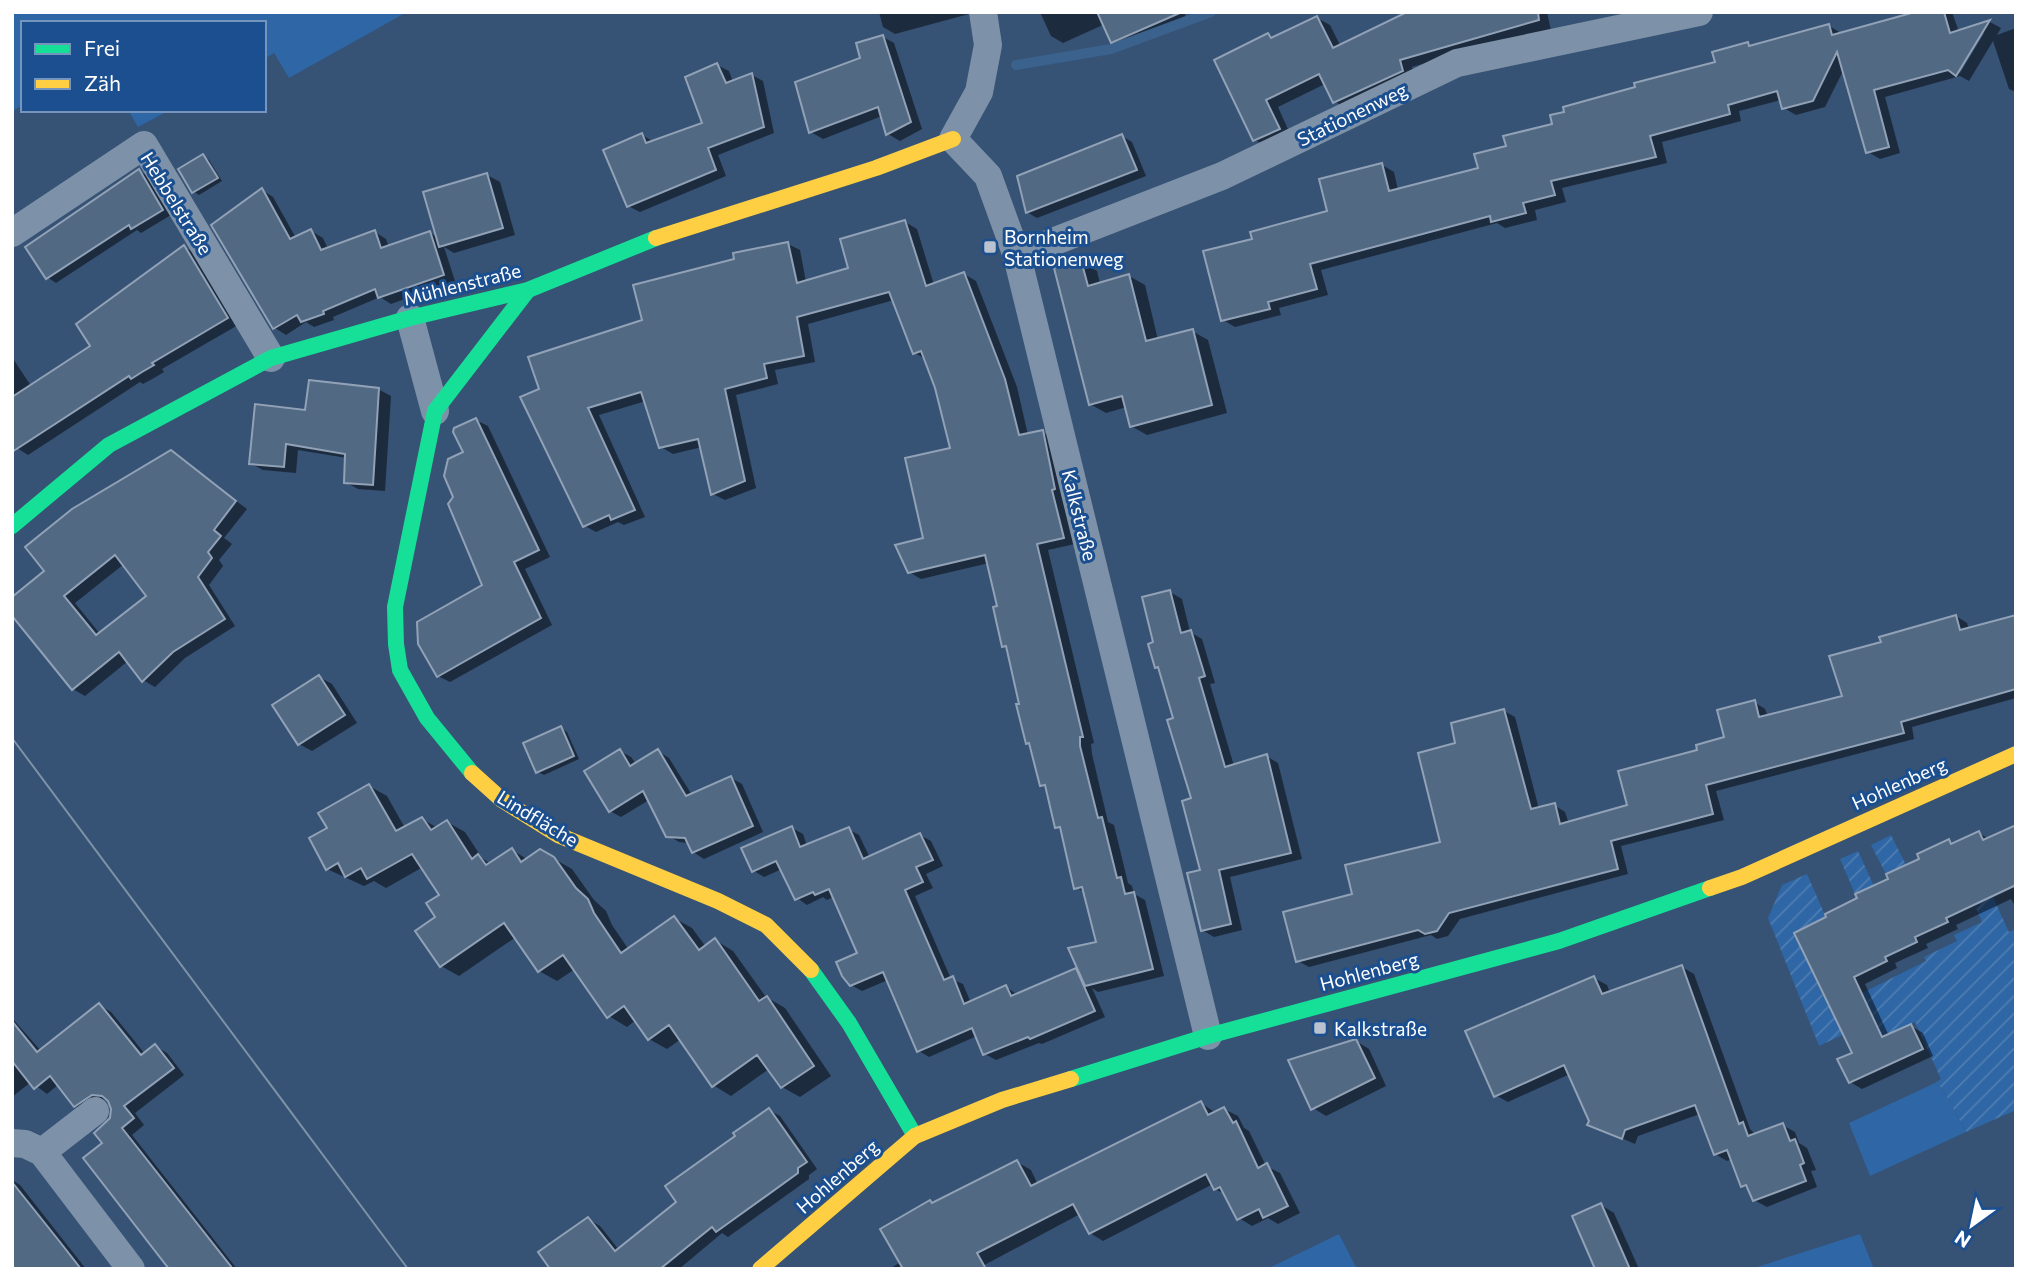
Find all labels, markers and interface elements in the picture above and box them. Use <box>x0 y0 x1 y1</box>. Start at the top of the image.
legend <box>21 21 266 112</box>
text: Frei <box>84 35 120 60</box>
text: Zäh <box>84 70 121 95</box>
street label: Stationenweg <box>1293 77 1411 151</box>
street label: Hebbelstraße <box>136 147 218 259</box>
place label: Bornheim Stationenweg <box>1004 225 1123 270</box>
marker: Bornheim Stationenweg <box>982 239 998 255</box>
street label: Mühlenstraße <box>401 258 523 310</box>
street label: Kalkstraße <box>1058 467 1102 563</box>
street label: Hohlenberg <box>1848 752 1950 814</box>
street label: Lindfläche <box>493 785 583 851</box>
street label: Hohlenberg <box>1317 947 1421 995</box>
place label: Kalkstraße <box>1334 1017 1427 1040</box>
marker: Kalkstraße <box>1312 1020 1328 1036</box>
street label: Hohlenberg <box>791 1134 883 1218</box>
north arrow <box>1937 1190 2007 1260</box>
text: N <box>1950 1226 1975 1253</box>

